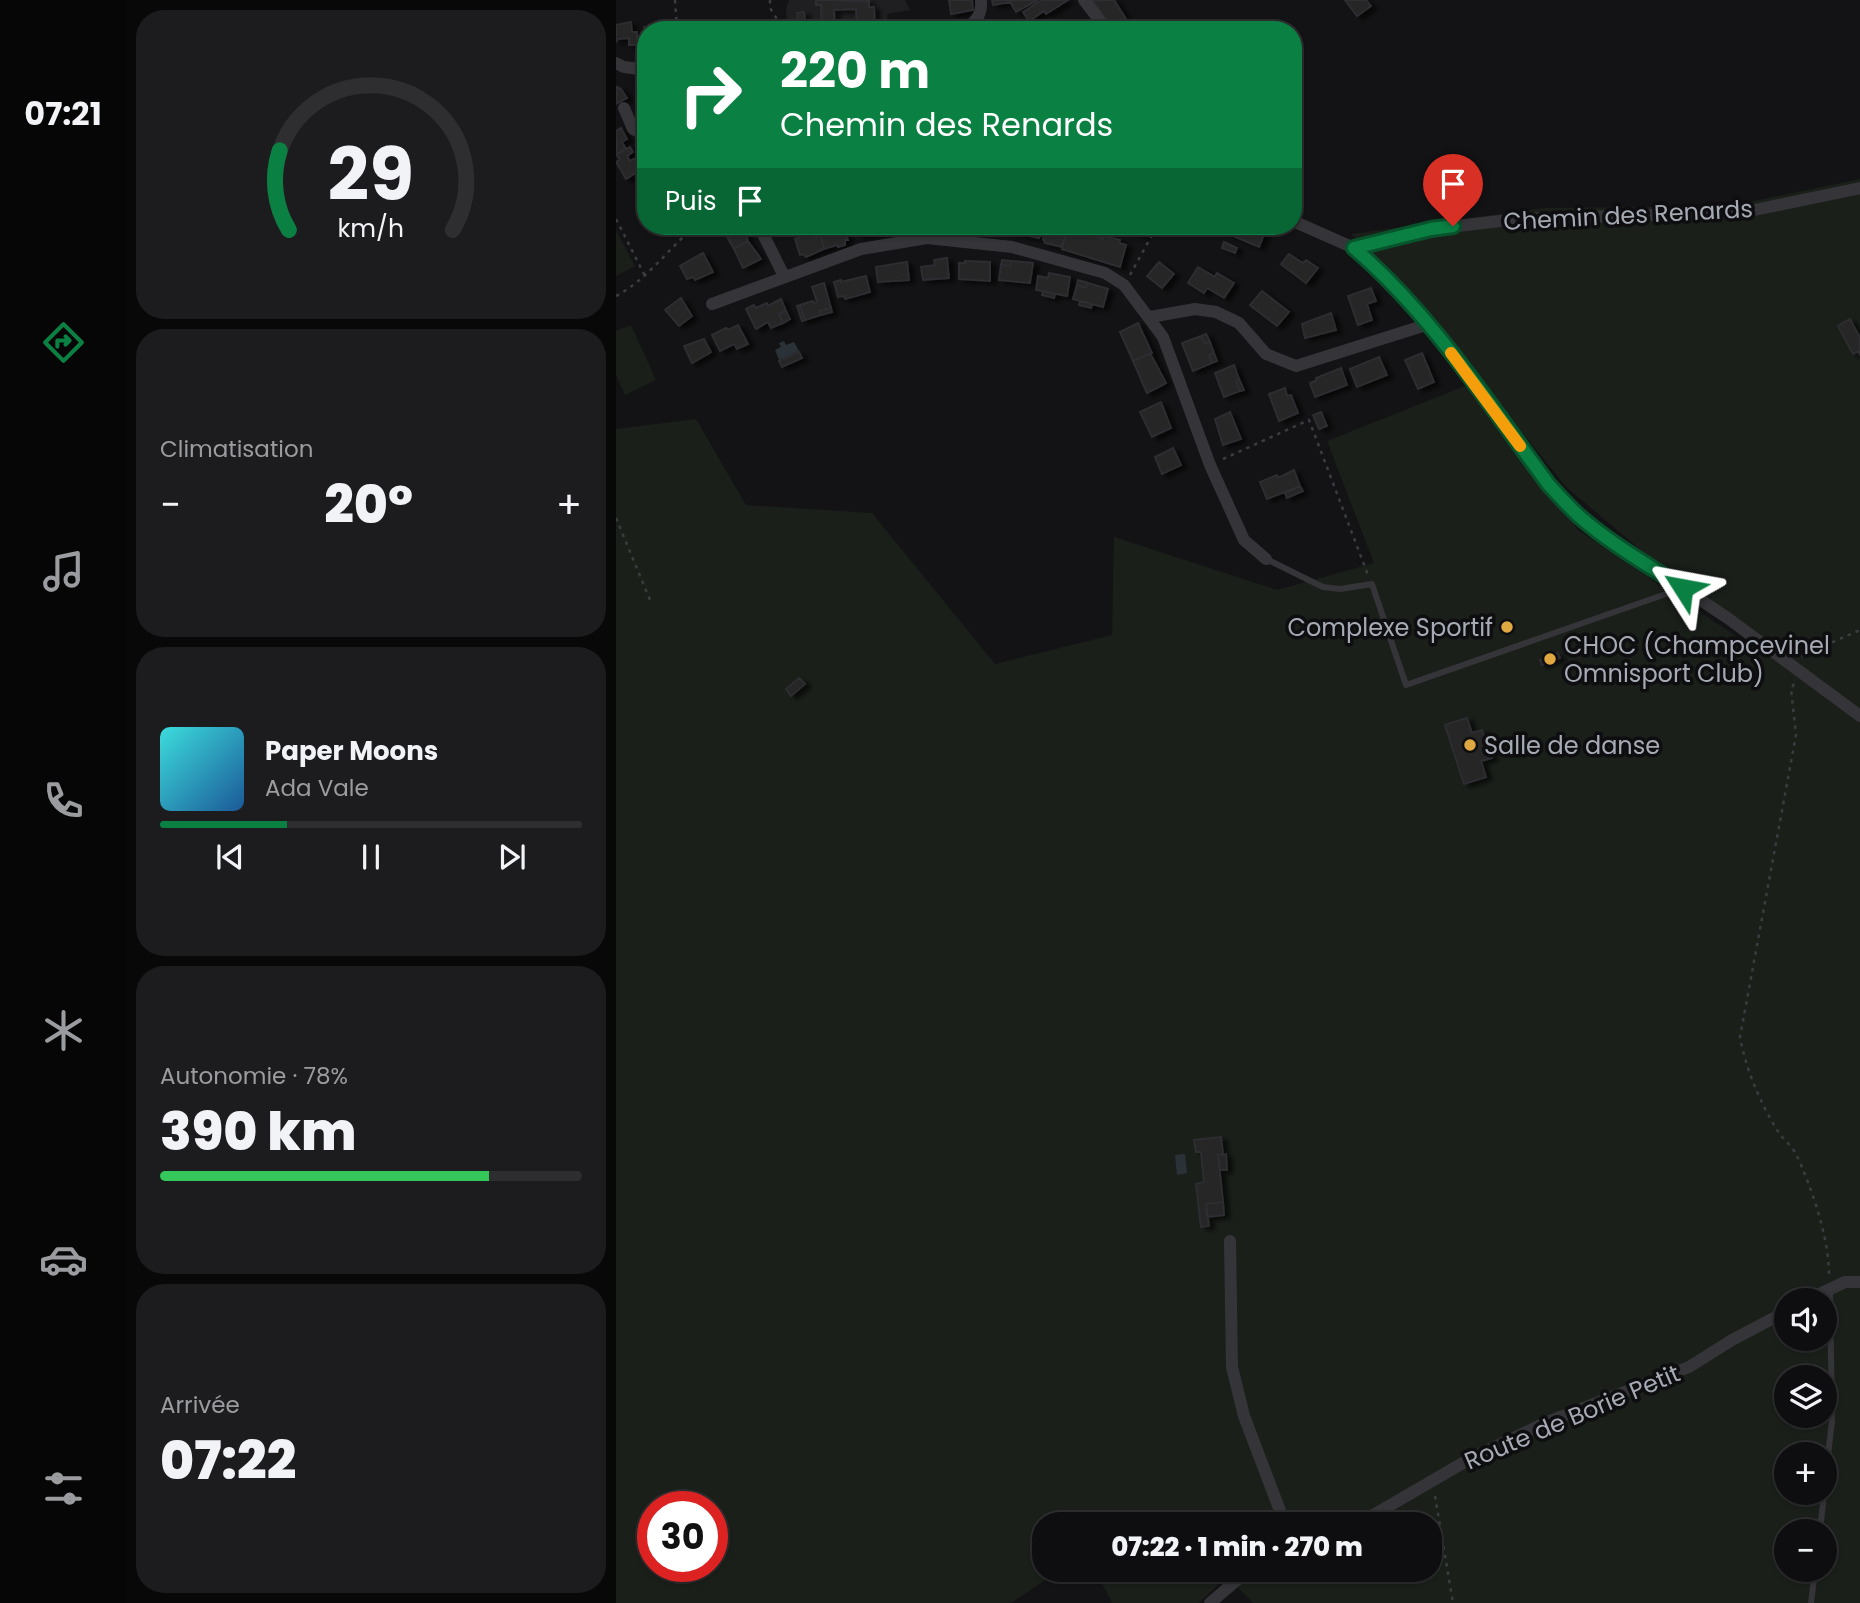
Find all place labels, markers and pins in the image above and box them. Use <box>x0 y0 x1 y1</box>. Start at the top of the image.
pin <box>1423 154 1483 226</box>
place label: Complexe Sportif <box>1287 611 1493 644</box>
marker: Complexe Sportif <box>1499 619 1515 635</box>
place label: CHOC (Champcevinel Omnisport Club) <box>1564 629 1830 690</box>
marker: CHOC (Champcevinel Omnisport Club) <box>1542 651 1558 667</box>
place label: Salle de danse <box>1484 729 1660 762</box>
marker: Salle de danse <box>1462 737 1478 753</box>

